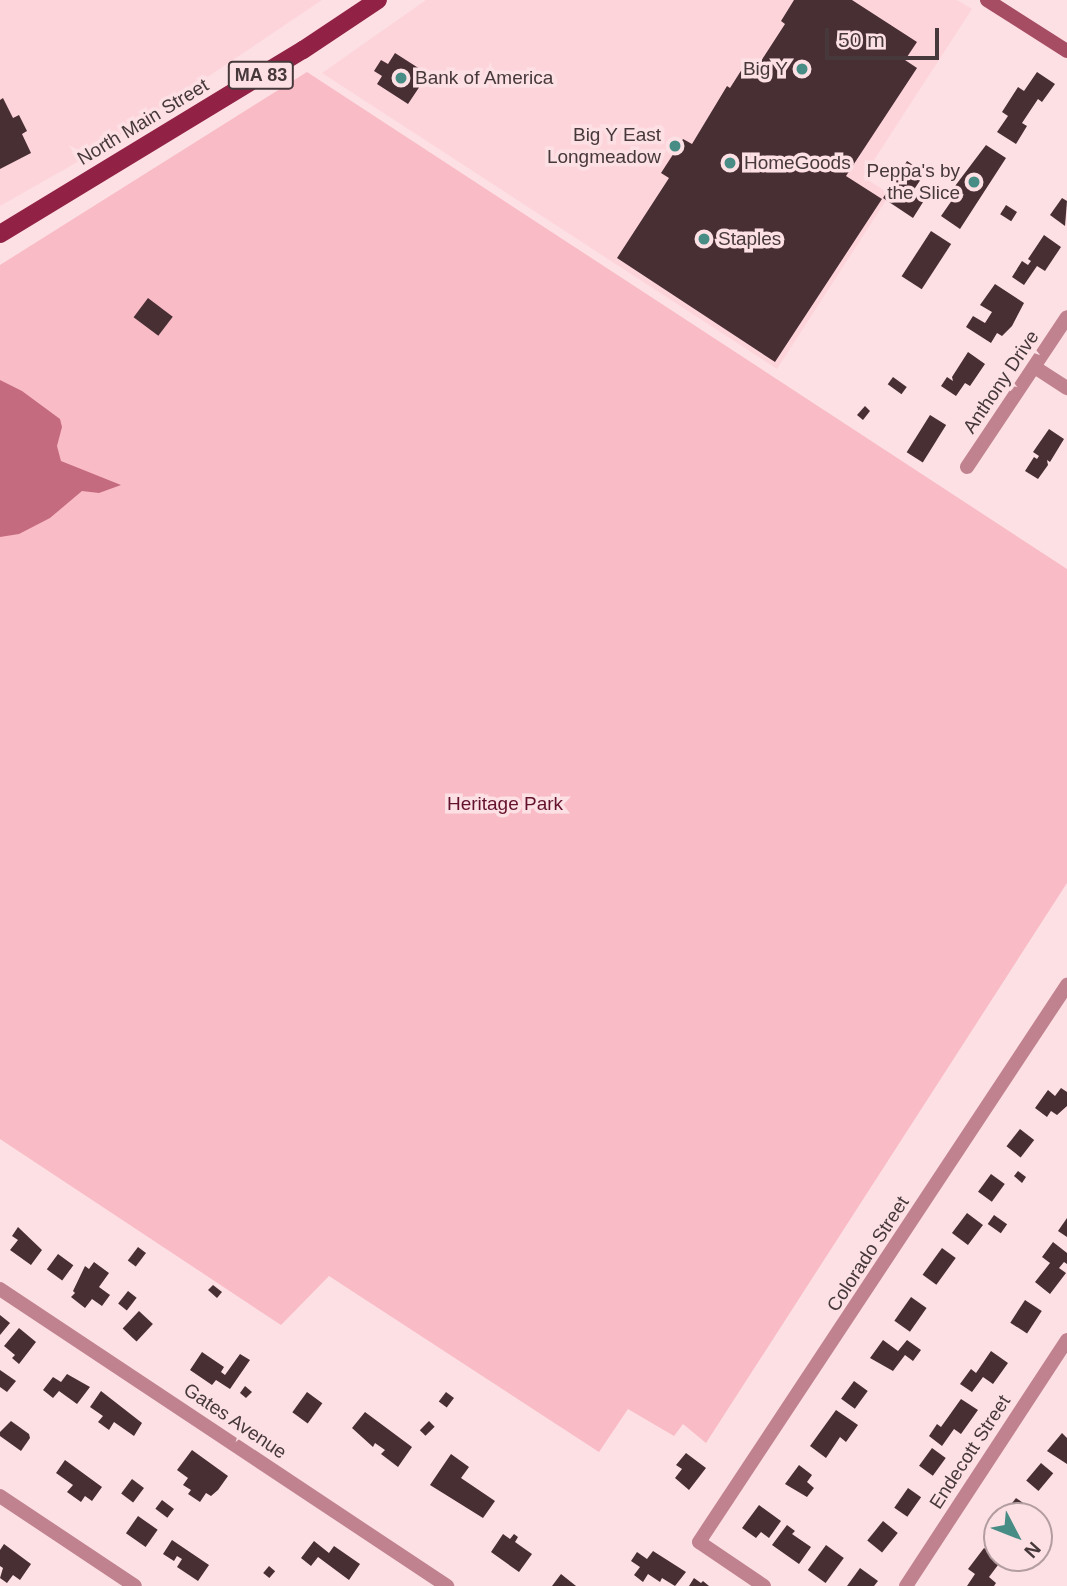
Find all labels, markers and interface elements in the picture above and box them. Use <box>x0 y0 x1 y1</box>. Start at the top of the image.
scale bar <box>829 14 943 58</box>
text: 50 m <box>838 28 885 51</box>
place label: Big Y <box>743 58 788 80</box>
road number: MA 83 <box>226 60 296 90</box>
marker: Big Y <box>794 61 810 77</box>
place label: Bank of America <box>415 67 554 89</box>
marker: Bank of America <box>393 70 409 86</box>
street label: North Main Street <box>73 74 213 170</box>
place label: Big Y East Longmeadow <box>547 124 661 168</box>
marker: Big Y East Longmeadow <box>667 138 683 154</box>
place label: HomeGoods <box>744 152 851 174</box>
marker: HomeGoods <box>722 155 738 171</box>
place label: Peppa's by the Slice <box>867 160 960 204</box>
marker: Peppa's by the Slice <box>966 174 982 190</box>
place label: Staples <box>718 228 781 250</box>
marker: Staples <box>696 231 712 247</box>
street label: Anthony Drive <box>958 326 1044 438</box>
park label: Heritage Park <box>447 793 563 815</box>
street label: Colorado Street <box>822 1192 914 1316</box>
street label: Gates Avenue <box>179 1378 291 1464</box>
street label: Endecott Street <box>925 1391 1015 1513</box>
north arrow <box>983 1502 1053 1572</box>
text: N <box>1020 1538 1045 1562</box>

